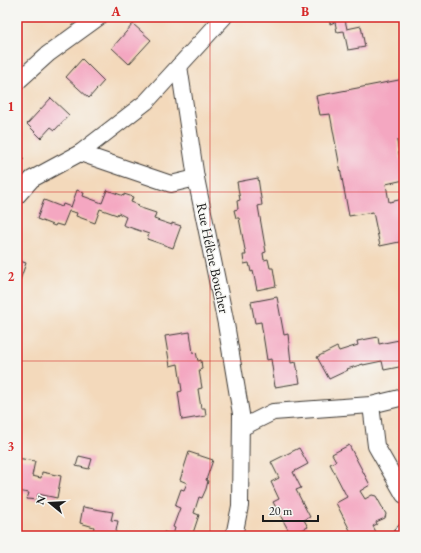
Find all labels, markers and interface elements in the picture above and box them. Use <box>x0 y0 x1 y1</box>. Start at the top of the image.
text: A <box>110 3 121 20</box>
text: B <box>301 3 309 20</box>
text: 1 <box>8 98 15 115</box>
street label: Rue Hélène Boucher <box>193 201 234 315</box>
text: 2 <box>8 268 15 285</box>
text: 3 <box>8 438 15 455</box>
north arrow <box>30 483 70 523</box>
text: N <box>32 493 49 506</box>
scale bar <box>263 497 318 523</box>
text: 20 m <box>269 503 293 519</box>

